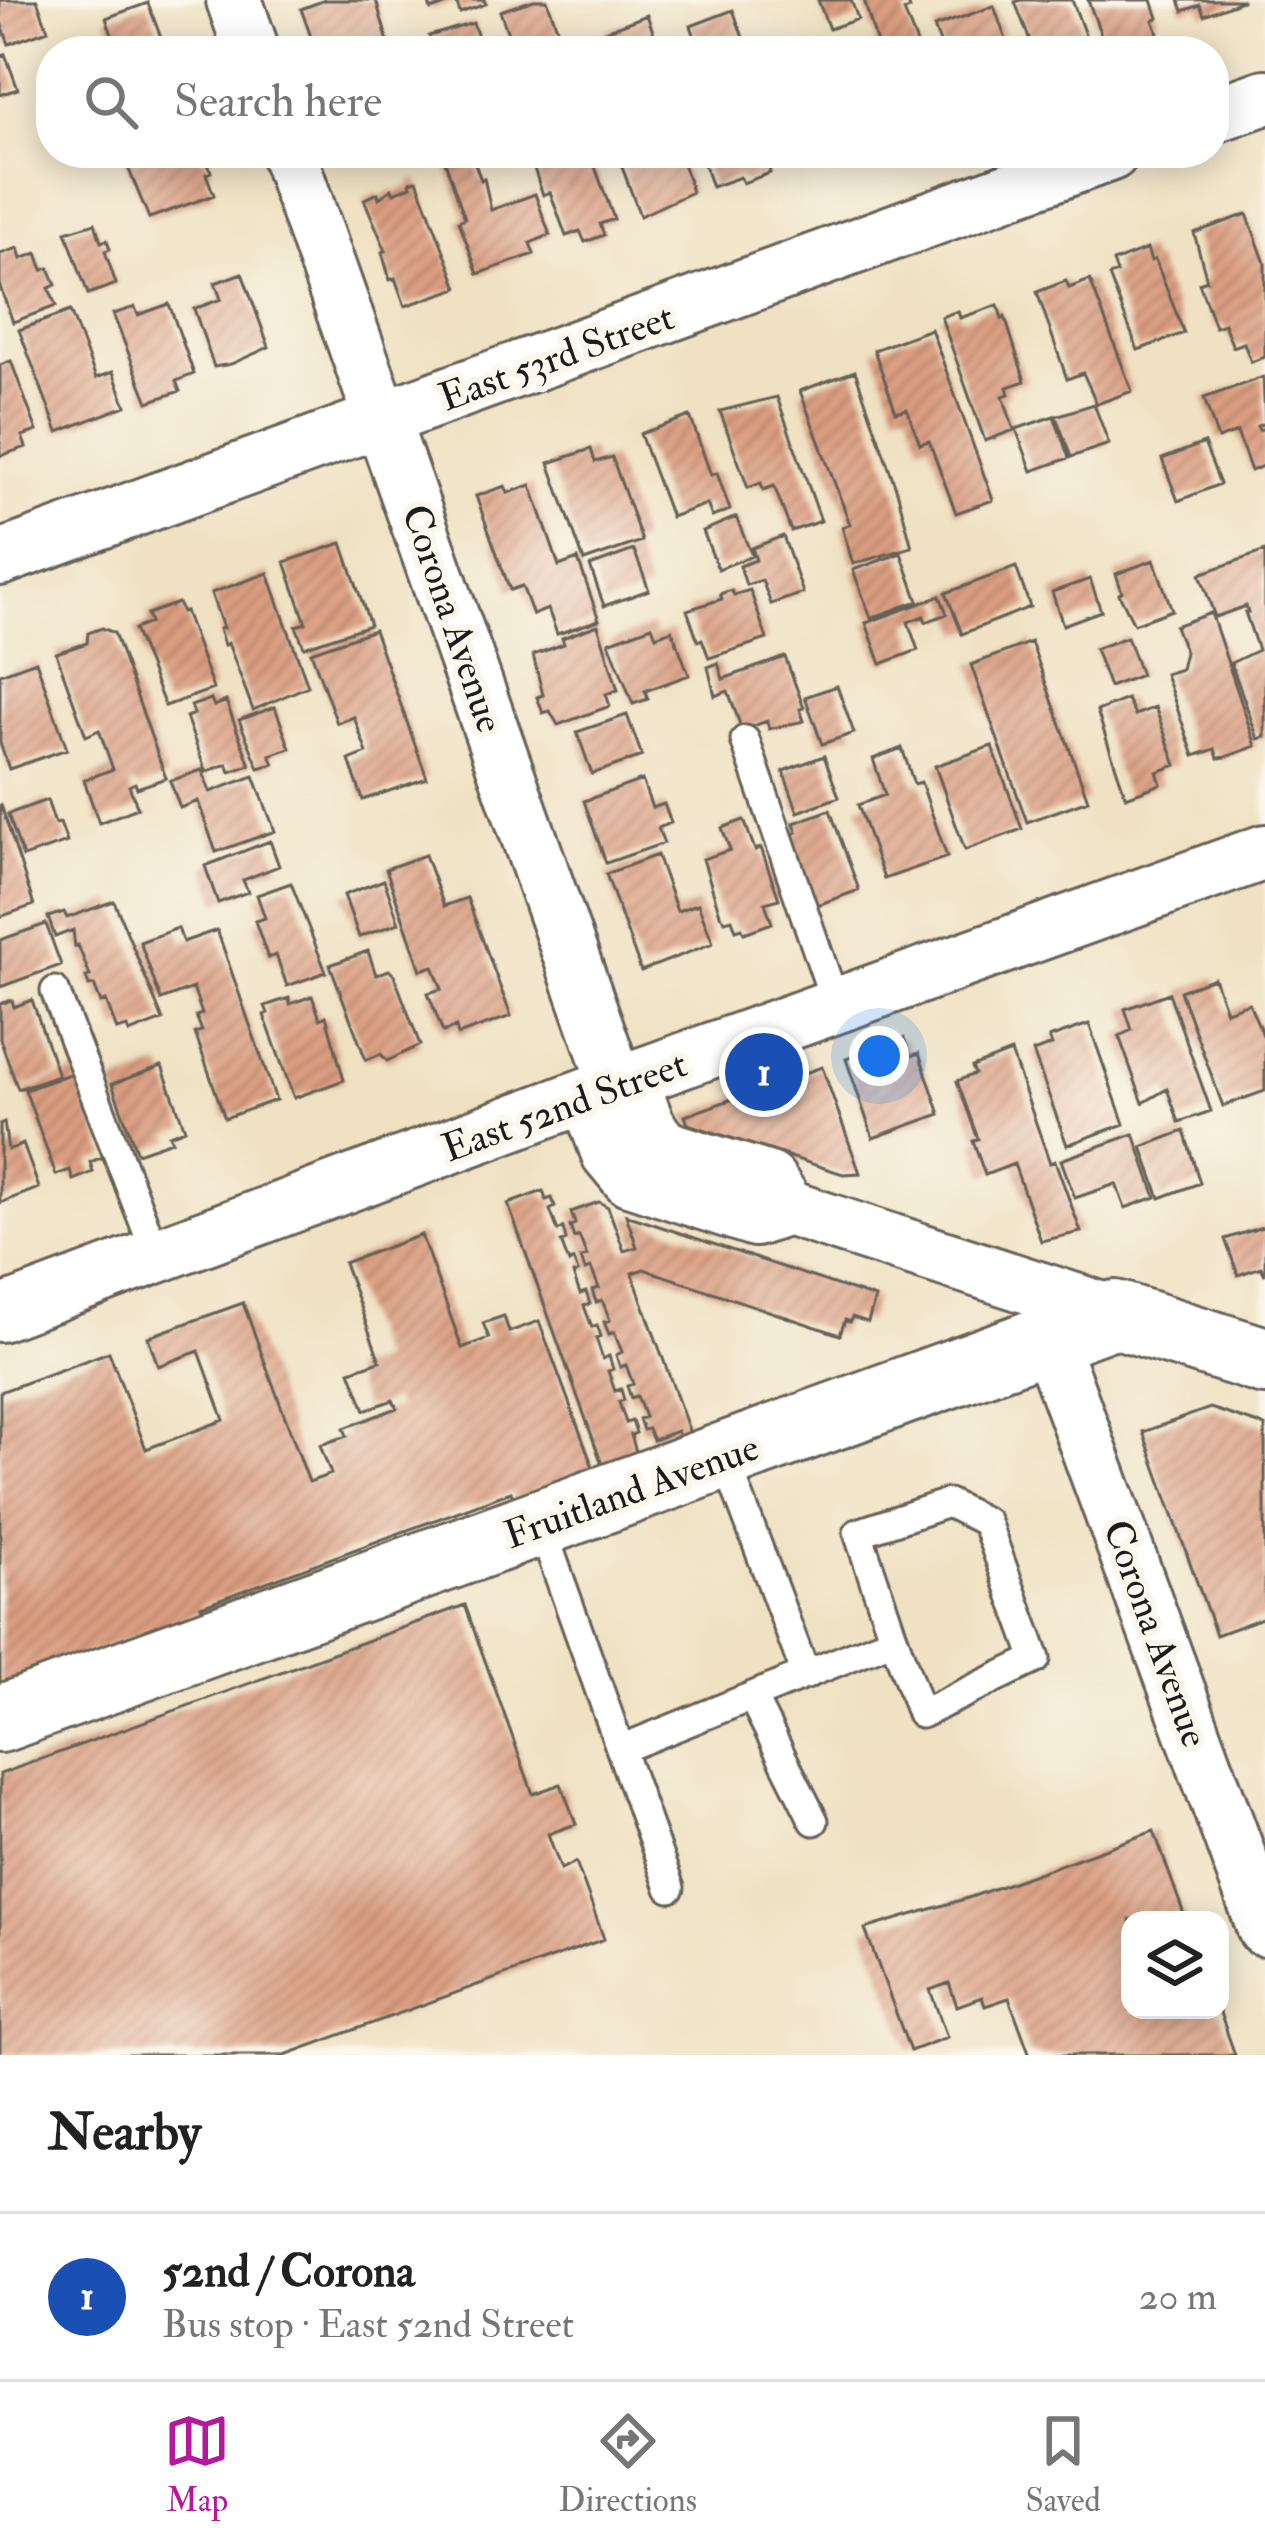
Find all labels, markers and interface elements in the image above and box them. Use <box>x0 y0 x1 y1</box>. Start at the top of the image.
search box <box>36 36 1229 168</box>
icon: search <box>78 69 144 135</box>
text: Search here <box>174 74 382 130</box>
street label: East 53rd Street <box>432 292 681 423</box>
street label: Corona Avenue <box>391 498 514 739</box>
your location <box>849 1026 909 1086</box>
pin: 1 <box>725 1027 803 1117</box>
street label: East 52nd Street <box>436 1040 693 1173</box>
street label: Fruitland Avenue <box>498 1423 765 1560</box>
street label: Corona Avenue <box>1092 1513 1219 1754</box>
map controls <box>1121 1911 1229 2019</box>
button: layers <box>1121 1911 1229 2019</box>
text: Nearby <box>48 2101 201 2165</box>
text: 52nd / Corona <box>162 2244 415 2300</box>
text: 1 <box>80 2272 94 2321</box>
text: 20 m <box>1139 2272 1217 2321</box>
text: Bus stop · East 52nd Street <box>162 2300 574 2349</box>
tab: Map <box>164 2408 230 2521</box>
tab: Directions <box>559 2408 697 2521</box>
tab: Saved <box>1025 2408 1101 2521</box>

